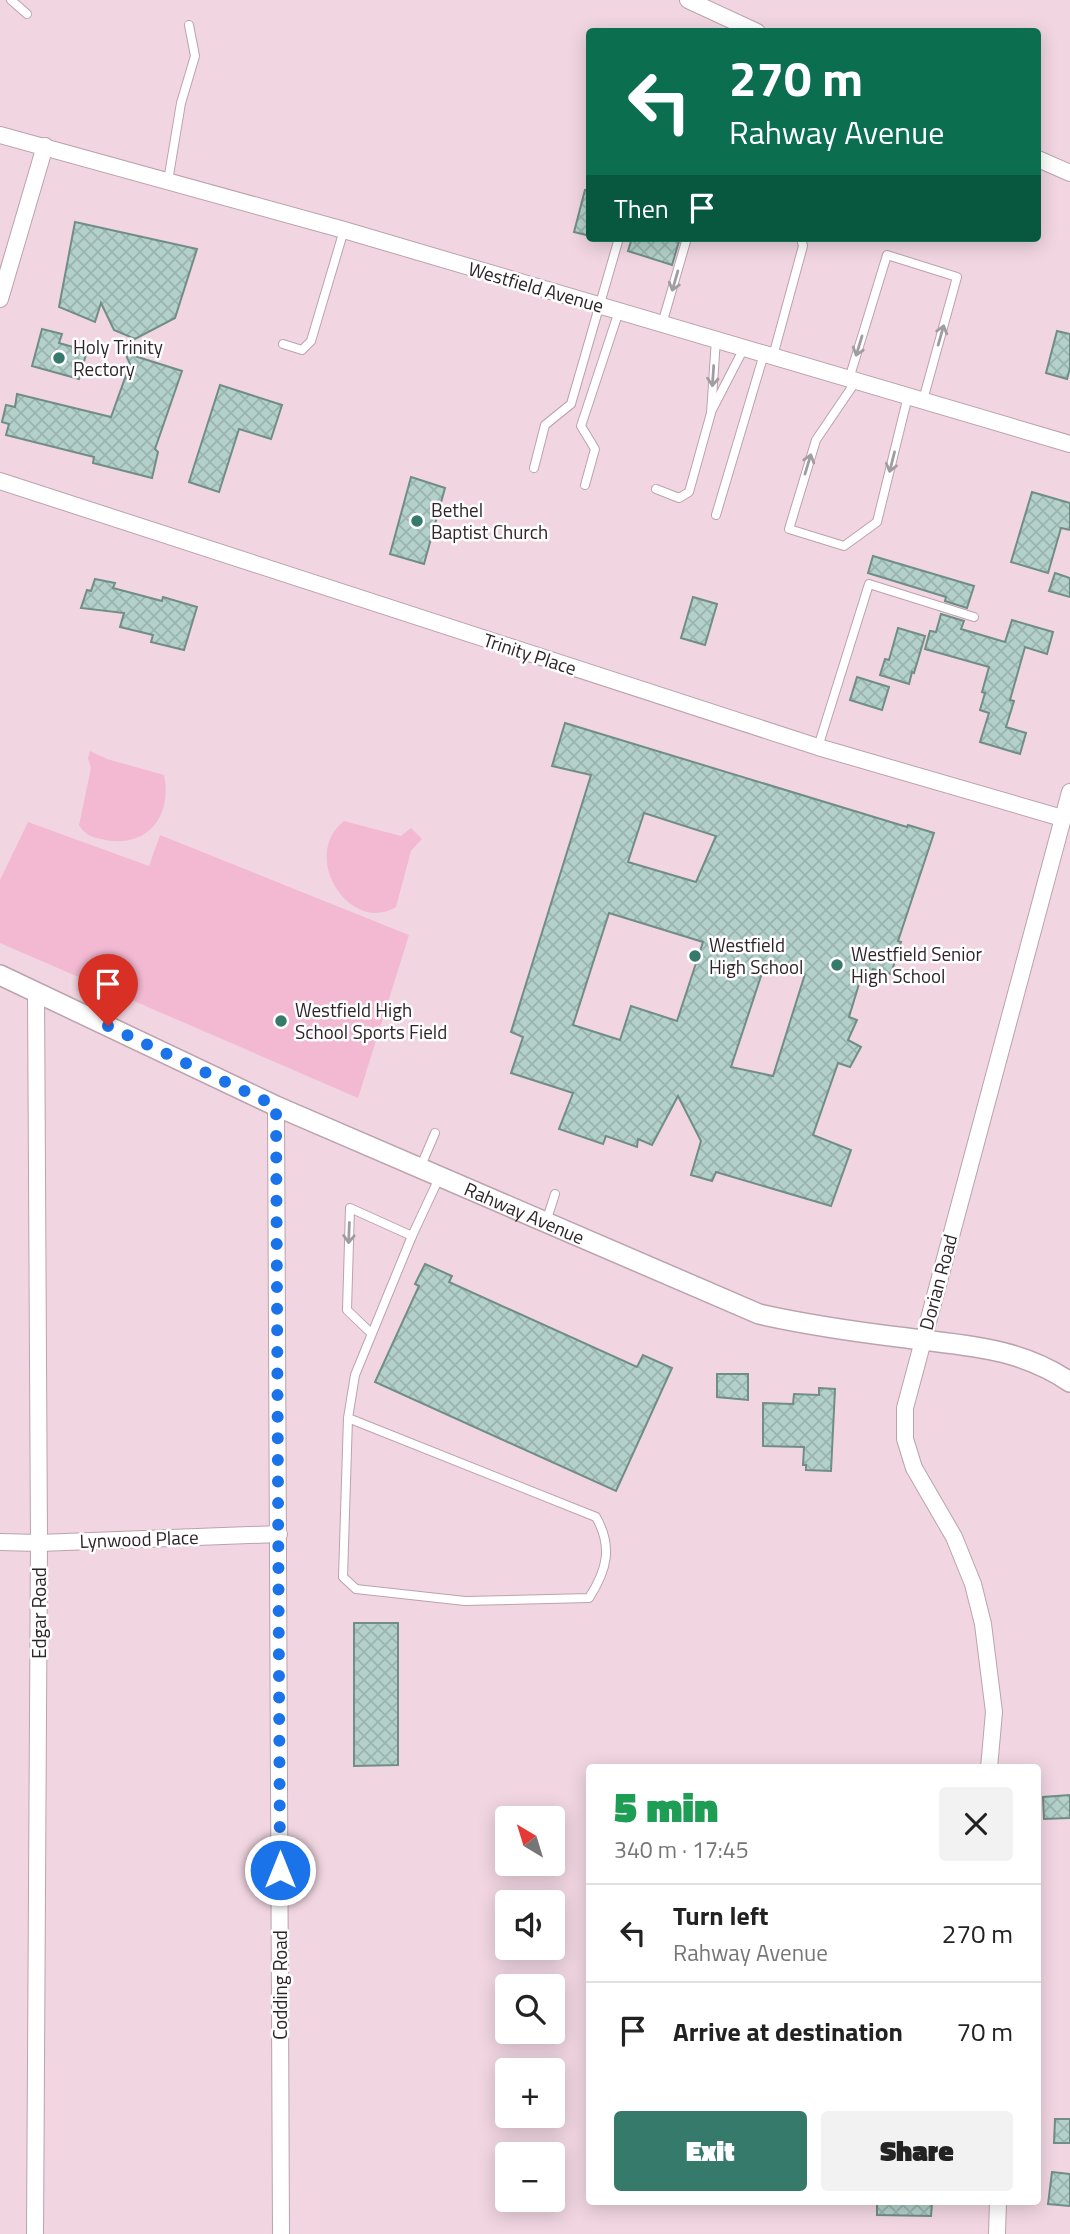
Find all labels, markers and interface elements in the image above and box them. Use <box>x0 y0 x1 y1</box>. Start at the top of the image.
text: 270 m <box>729 40 863 115</box>
icon: left <box>614 56 705 147</box>
text: Rahway Avenue <box>729 108 944 156</box>
text: Then <box>614 189 669 228</box>
icon: arrive <box>683 189 721 227</box>
street label: Westfield Avenue <box>465 253 607 320</box>
one-way arrow <box>667 270 680 292</box>
one-way arrow <box>935 324 948 346</box>
place label: Holy Trinity Rectory <box>73 332 163 383</box>
one-way arrow <box>852 334 865 356</box>
marker: Holy Trinity Rectory <box>51 350 67 366</box>
one-way arrow <box>706 364 719 387</box>
one-way arrow <box>885 450 898 473</box>
one-way arrow <box>803 454 816 476</box>
place label: Bethel Baptist Church <box>431 495 548 546</box>
marker: Bethel Baptist Church <box>409 513 425 529</box>
street label: Trinity Place <box>480 625 580 682</box>
place label: Westfield High School <box>709 930 803 981</box>
place label: Westfield Senior High School <box>851 939 983 990</box>
marker: Westfield High School <box>687 948 703 964</box>
pin <box>78 954 138 1026</box>
marker: Westfield Senior High School <box>829 957 845 973</box>
icon: arrive <box>89 965 127 1003</box>
place label: Westfield High School Sports Field <box>295 995 447 1046</box>
marker: Westfield High School Sports Field <box>273 1013 289 1029</box>
street label: Rahway Avenue <box>460 1174 589 1251</box>
one-way arrow <box>342 1222 356 1245</box>
street label: Dorian Road <box>911 1231 964 1333</box>
street label: Lynwood Place <box>79 1522 199 1555</box>
street label: Edgar Road <box>24 1567 53 1659</box>
text: 5 min <box>614 1774 718 1838</box>
button: close <box>939 1787 1013 1861</box>
north arrow <box>495 1806 565 1876</box>
map controls <box>495 1806 565 2212</box>
text: 340 m · 17:45 <box>614 1832 749 1867</box>
position arrow <box>243 1833 317 1907</box>
button: sound <box>495 1890 565 1960</box>
text: Turn left <box>673 1896 768 1935</box>
icon: left <box>614 1914 652 1952</box>
text: 270 m <box>942 1914 1013 1953</box>
street label: Codding Road <box>265 1930 294 2040</box>
text: Rahway Avenue <box>673 1935 828 1970</box>
button: search <box>495 1974 565 2044</box>
icon: arrive <box>614 2012 652 2050</box>
text: Arrive at destination <box>673 2012 903 2051</box>
text: 70 m <box>956 2012 1013 2051</box>
button: + <box>495 2058 565 2128</box>
button: Exit <box>614 2111 807 2191</box>
button: Share <box>821 2111 1013 2191</box>
button: − <box>495 2142 565 2212</box>

